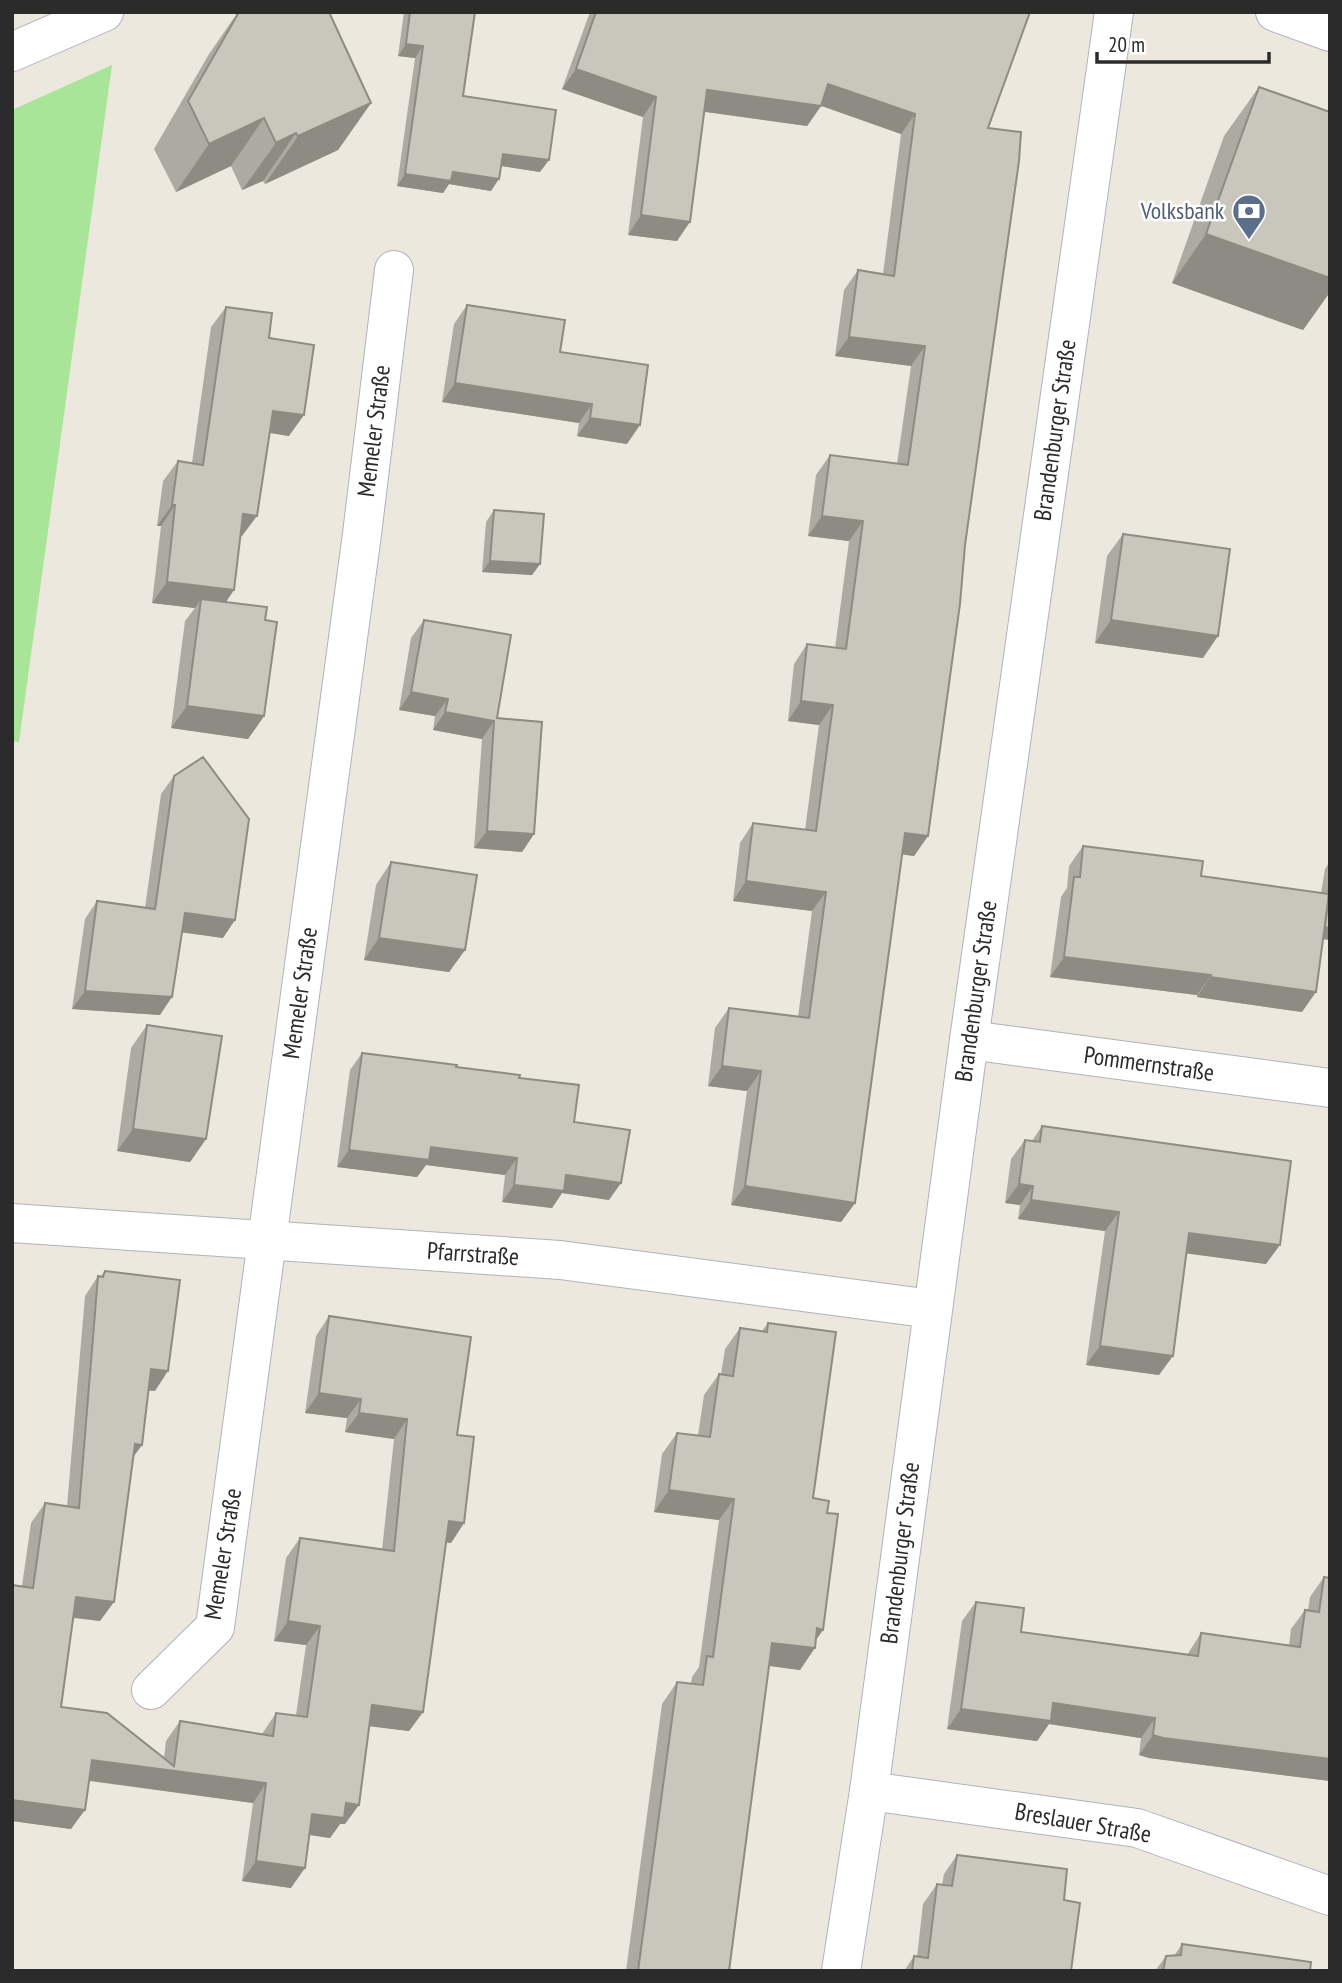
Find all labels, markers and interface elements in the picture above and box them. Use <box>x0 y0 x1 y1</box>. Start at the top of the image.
scale bar <box>1097 21 1268 65</box>
text: 20 m <box>1108 31 1145 58</box>
bank icon: Volksbank <box>1230 192 1268 241</box>
place label: Volksbank <box>1140 195 1225 226</box>
street label: Brandenburger Straße <box>1026 337 1083 523</box>
street label: Memeler Straße <box>350 363 397 499</box>
street label: Brandenburger Straße <box>947 898 1004 1084</box>
street label: Memeler Straße <box>275 925 324 1061</box>
street label: Pommernstraße <box>1082 1039 1216 1088</box>
street label: Pfarrstraße <box>426 1235 520 1272</box>
street label: Brandenburger Straße <box>873 1460 926 1646</box>
street label: Memeler Straße <box>197 1486 248 1622</box>
street label: Breslauer Straße <box>1013 1795 1154 1850</box>

